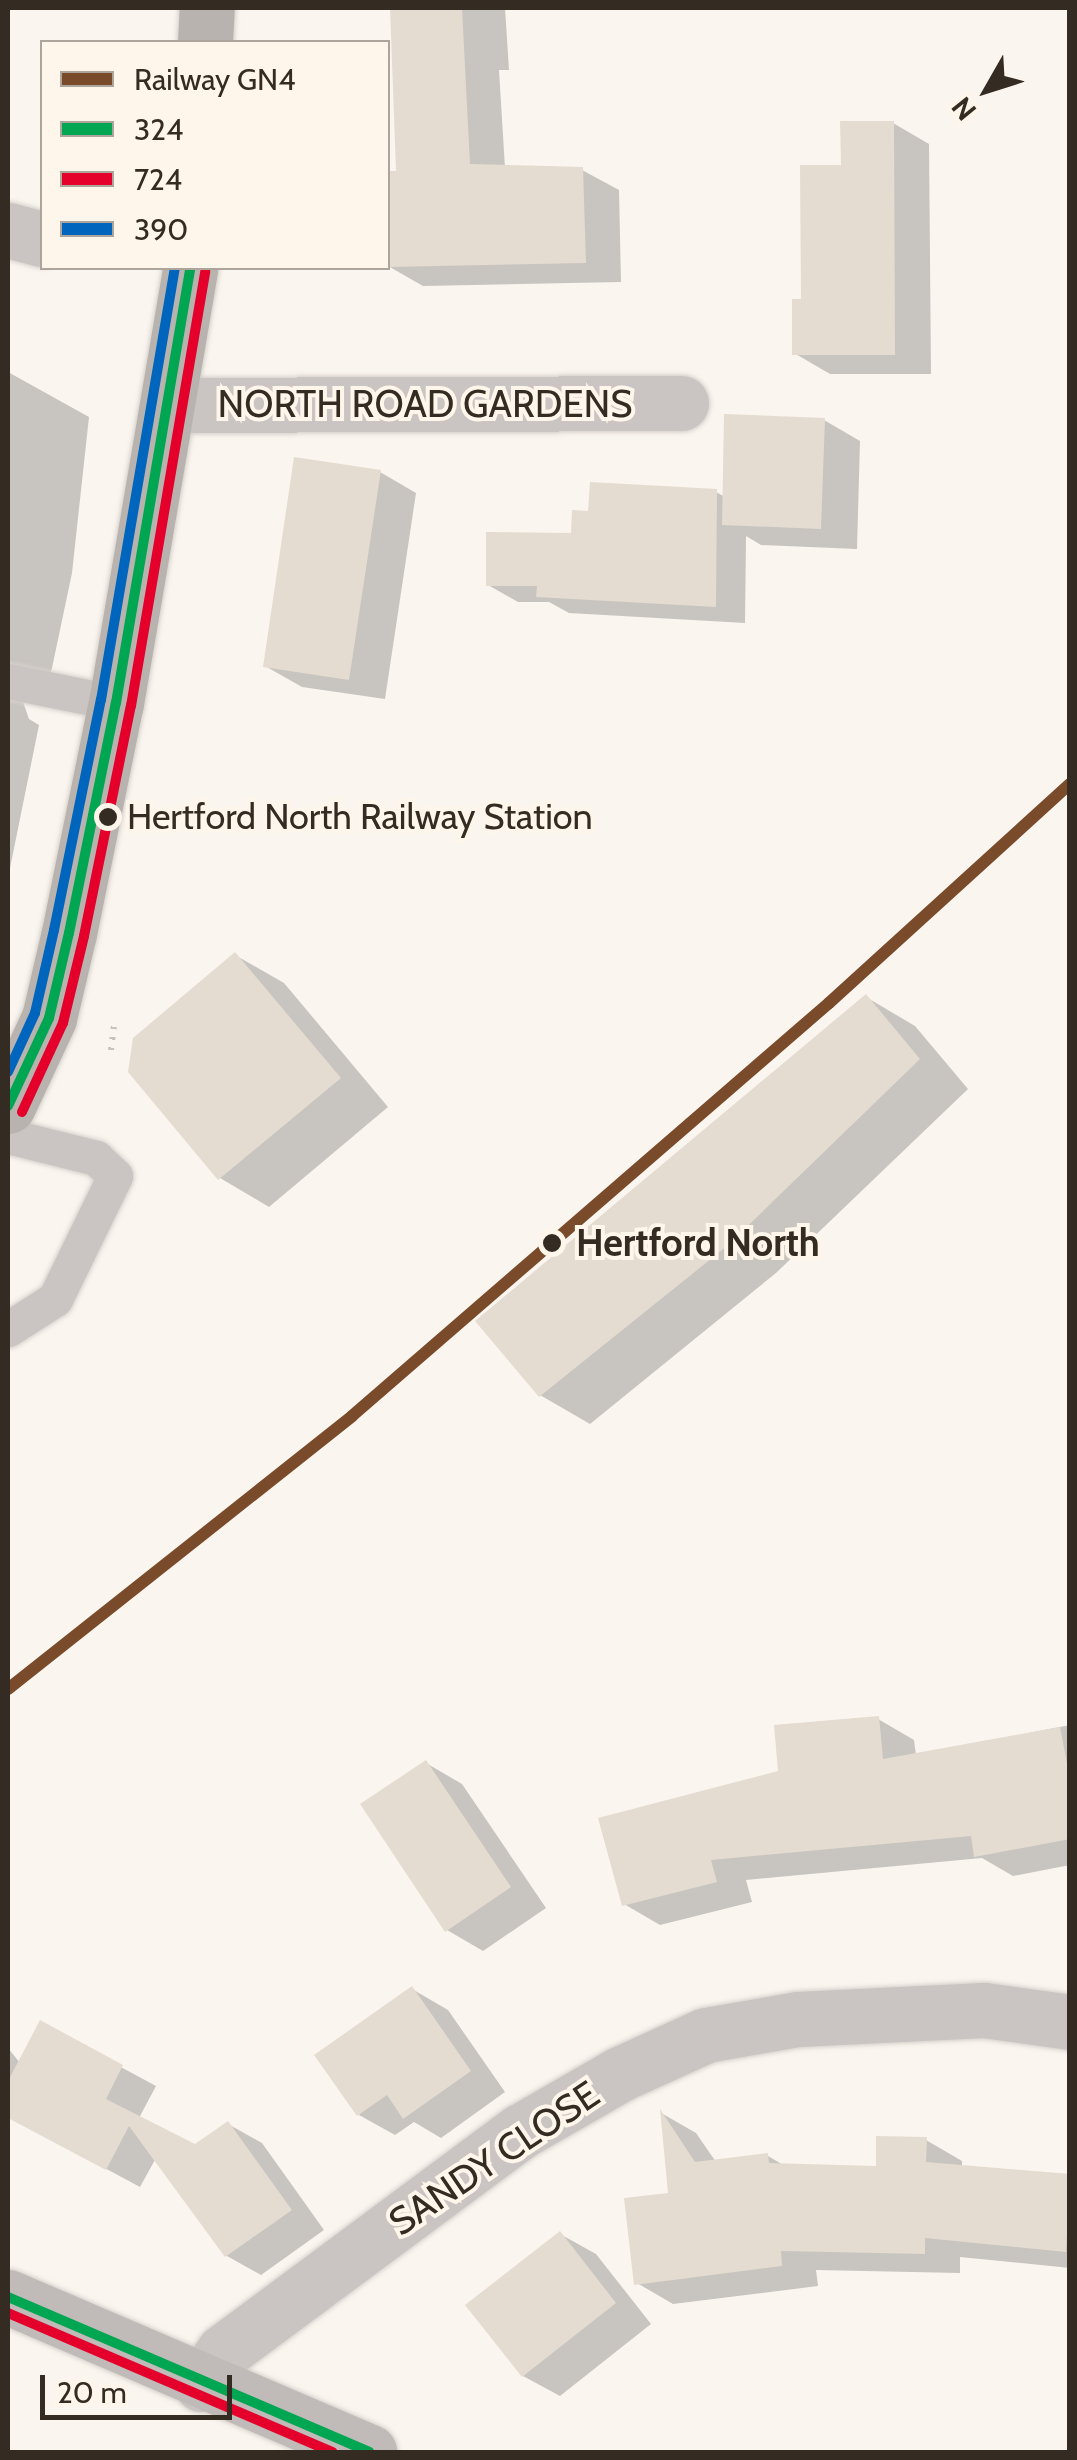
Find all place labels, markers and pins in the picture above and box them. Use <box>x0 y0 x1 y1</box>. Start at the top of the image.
place label: Hertford North Railway Station <box>127 795 593 839</box>
marker: Hertford North Railway Station <box>98 807 118 827</box>
place label: Hertford North <box>576 1220 820 1266</box>
marker: Hertford North <box>537 1228 567 1258</box>

